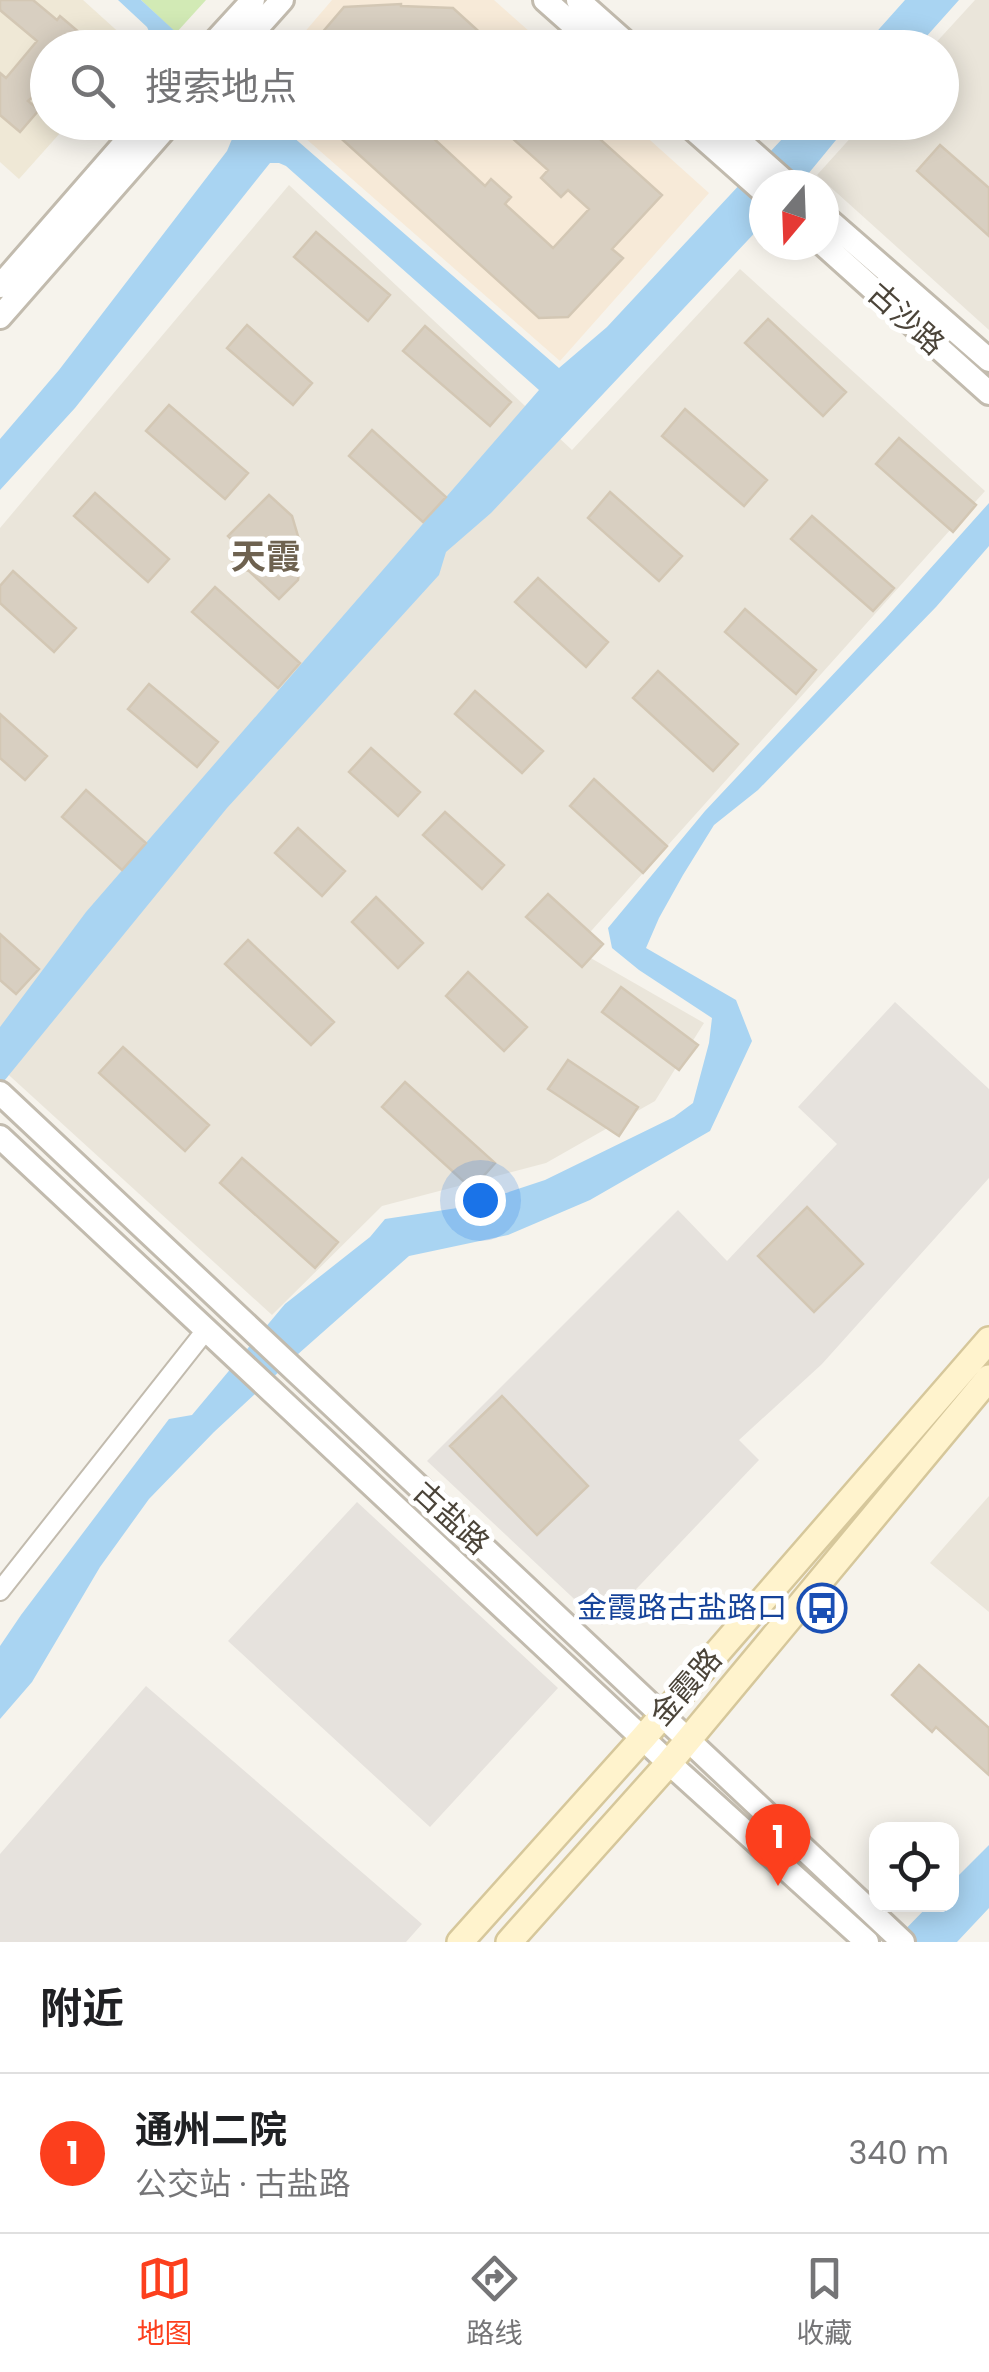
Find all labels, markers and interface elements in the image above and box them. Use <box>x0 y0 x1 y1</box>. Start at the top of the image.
search box <box>30 30 959 140</box>
icon: search <box>65 58 120 113</box>
text: 搜索地点 <box>145 60 297 113</box>
north arrow <box>749 170 839 260</box>
street label: 古沙路 <box>859 273 954 365</box>
district label: 天霞 <box>231 532 301 581</box>
your location <box>455 1175 506 1226</box>
street label: 古盐路 <box>404 1471 499 1564</box>
bus stop icon: 金霞路古盐路口 <box>796 1582 848 1634</box>
place label: 金霞路古盐路口 <box>577 1586 787 1629</box>
street label: 金霞路 <box>640 1639 731 1735</box>
pin: 1 <box>746 1804 810 1886</box>
map controls <box>869 1822 959 1912</box>
button: locate <box>869 1822 959 1912</box>
text: 附近 <box>40 1979 124 2038</box>
text: 通州二院 <box>135 2103 287 2156</box>
text: 1 <box>66 2130 79 2175</box>
text: 340 m <box>848 2130 949 2175</box>
text: 公交站 · 古盐路 <box>135 2161 351 2206</box>
tab: 地图 <box>137 2251 193 2355</box>
tab: 路线 <box>466 2251 522 2355</box>
tab: 收藏 <box>796 2251 852 2355</box>

